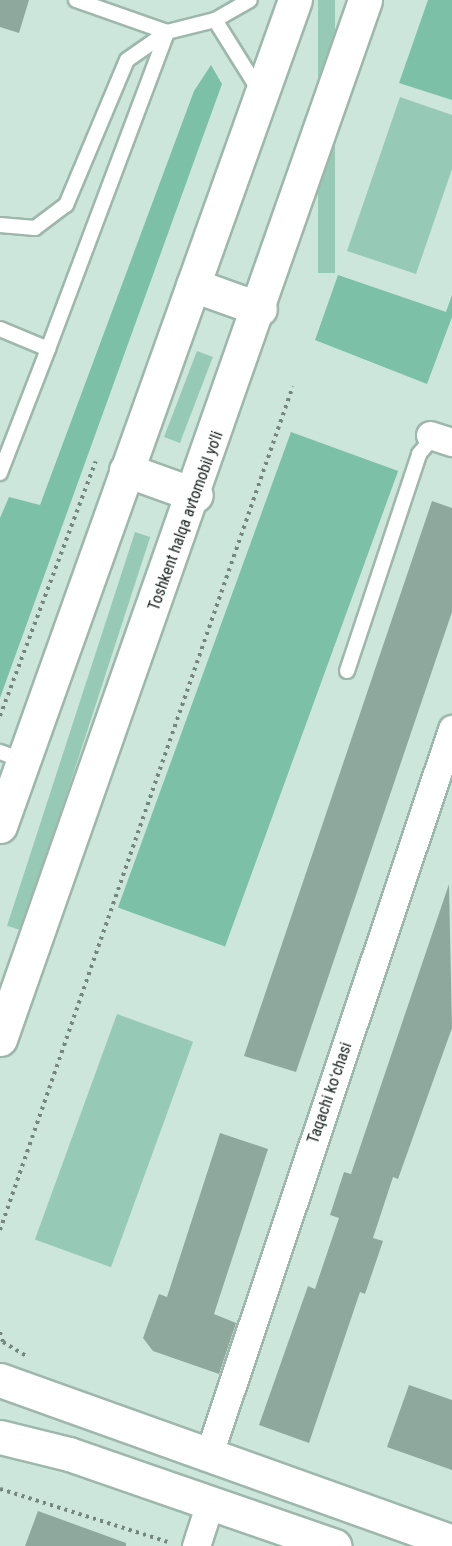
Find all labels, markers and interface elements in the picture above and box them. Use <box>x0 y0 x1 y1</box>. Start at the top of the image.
street label: Toshkent halqa avtomobil yo'li <box>145 429 227 613</box>
street label: Taqachi koʻchasi <box>304 1040 356 1146</box>

